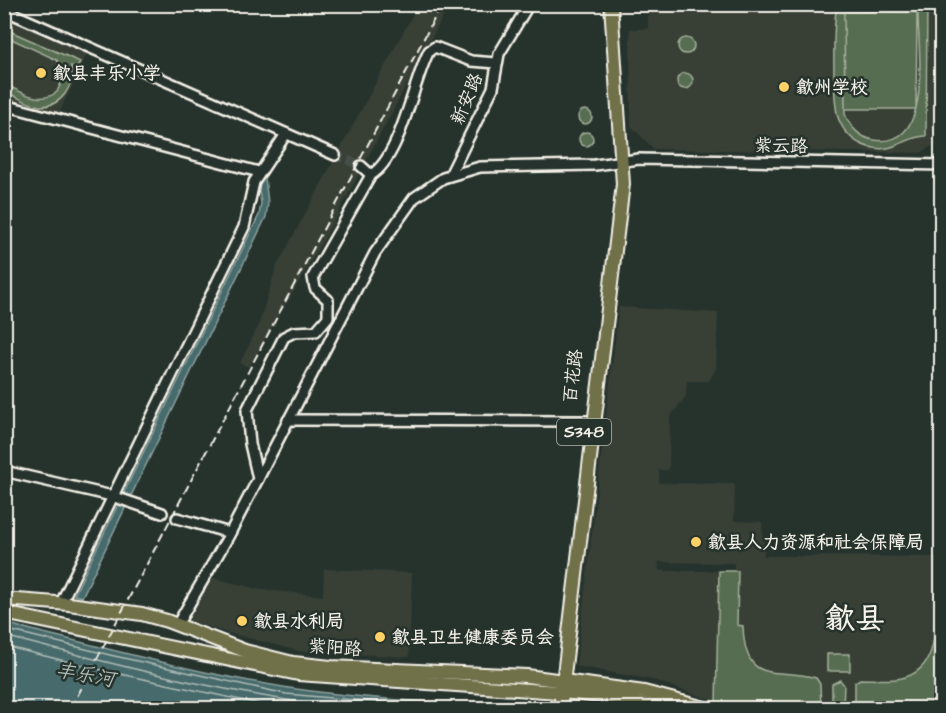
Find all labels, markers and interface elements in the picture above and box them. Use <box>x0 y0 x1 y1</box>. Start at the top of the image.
place label: 歙县丰乐小学 <box>53 61 161 86</box>
marker: 歙县丰乐小学 <box>34 66 48 80</box>
street label: 新安路 <box>445 69 489 129</box>
place label: 歙州学校 <box>796 75 868 100</box>
marker: 歙州学校 <box>777 80 791 94</box>
street label: 紫云路 <box>754 133 808 159</box>
street label: 百花路 <box>557 348 589 404</box>
road number: S348 <box>557 419 611 445</box>
place label: 歙县人力资源和社会保障局 <box>708 530 924 555</box>
marker: 歙县人力资源和社会保障局 <box>689 535 703 549</box>
district label: 歙县 <box>825 598 885 640</box>
place label: 歙县水利局 <box>254 609 344 634</box>
marker: 歙县水利局 <box>235 614 249 628</box>
place label: 歙县卫生健康委员会 <box>392 625 554 650</box>
marker: 歙县卫生健康委员会 <box>373 630 387 644</box>
street label: 紫阳路 <box>307 634 363 662</box>
water label: 丰乐河 <box>53 656 120 695</box>

